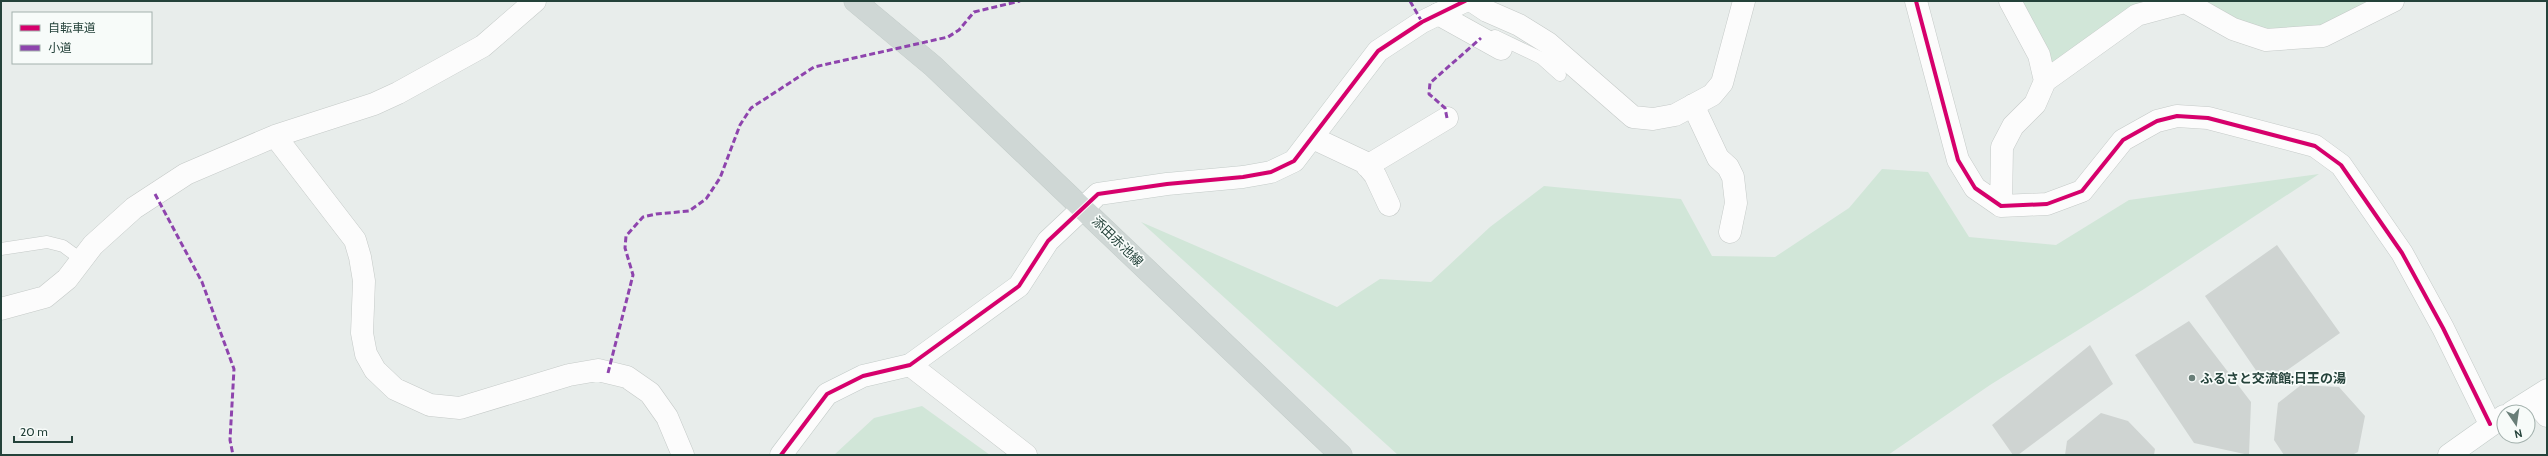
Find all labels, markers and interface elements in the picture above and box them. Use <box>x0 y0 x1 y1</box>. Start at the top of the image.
legend <box>12 12 152 64</box>
text: 自転車道 <box>48 20 96 35</box>
text: 小道 <box>48 40 72 55</box>
street label: 添田赤池線 <box>1089 213 1147 269</box>
place label: ふるさと交流館;日王の湯 <box>2200 370 2346 386</box>
marker: ふるさと交流館;日王の湯 <box>2187 373 2197 383</box>
north arrow <box>2496 404 2536 444</box>
scale bar <box>14 418 72 444</box>
text: 20 m <box>20 424 48 439</box>
text: N <box>2513 426 2524 441</box>

